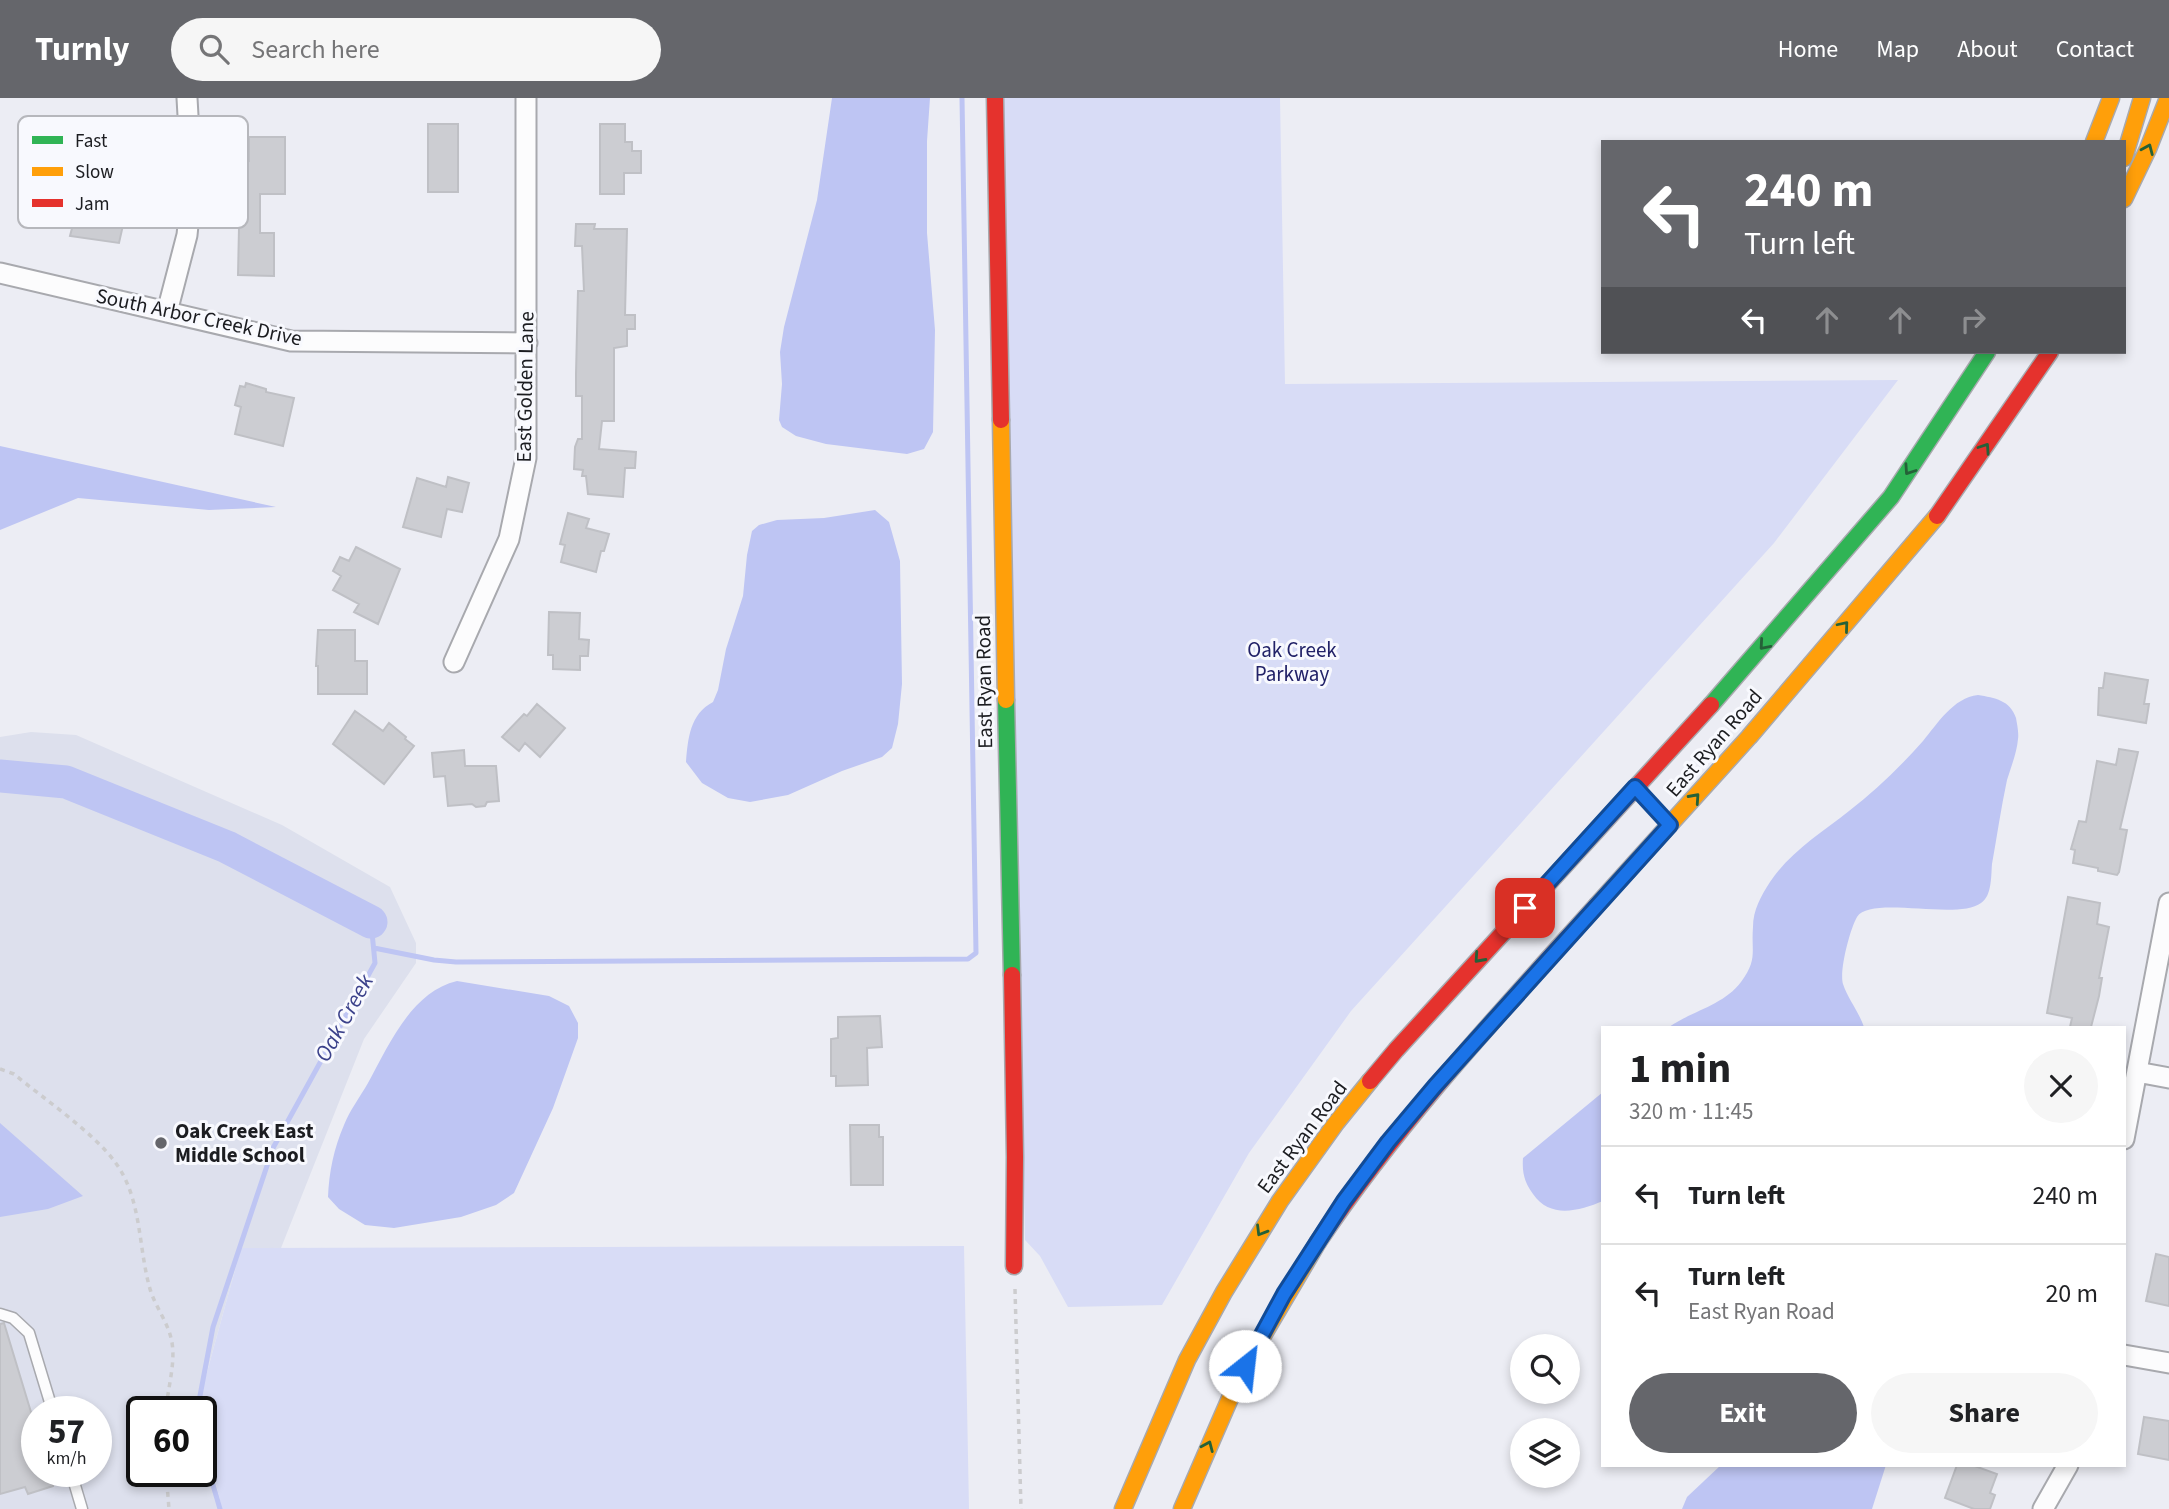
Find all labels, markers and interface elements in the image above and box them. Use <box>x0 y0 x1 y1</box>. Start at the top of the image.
search box <box>171 18 661 81</box>
text: Turnly <box>35 26 129 73</box>
icon: search <box>195 30 233 68</box>
text: Search here <box>251 31 380 68</box>
text: Home <box>1778 32 1838 67</box>
text: Map <box>1876 32 1919 67</box>
text: About <box>1957 32 2018 67</box>
text: Contact <box>2056 32 2134 67</box>
legend <box>18 116 248 228</box>
text: Fast <box>75 128 108 155</box>
one-way arrow <box>2139 144 2153 156</box>
text: 240 m <box>1744 156 1873 226</box>
text: Slow <box>75 159 114 186</box>
icon: left <box>1629 168 1720 259</box>
text: Jam <box>75 191 109 218</box>
text: Turn left <box>1744 221 1855 267</box>
street label: South Arbor Creek Drive <box>93 281 305 353</box>
icon: left <box>1735 301 1773 339</box>
icon: ahead <box>1808 301 1846 339</box>
icon: ahead <box>1881 301 1919 339</box>
icon: right <box>1954 301 1992 339</box>
street label: East Golden Lane <box>509 311 541 463</box>
one-way arrow <box>1977 442 1990 455</box>
one-way arrow <box>1905 462 1917 475</box>
street label: East Ryan Road <box>968 615 1000 749</box>
one-way arrow <box>1836 621 1848 634</box>
park label: Oak Creek Parkway <box>1247 635 1337 689</box>
one-way arrow <box>1760 636 1772 649</box>
street label: East Ryan Road <box>1659 683 1769 803</box>
one-way arrow <box>1687 793 1699 806</box>
pin <box>1495 878 1555 938</box>
icon: arrive <box>1506 889 1544 927</box>
one-way arrow <box>1475 950 1487 963</box>
water label: Oak Creek <box>306 967 382 1068</box>
text: 1 min <box>1629 1039 1731 1099</box>
button: close <box>2024 1049 2098 1123</box>
street label: East Ryan Road <box>1250 1074 1354 1200</box>
text: 320 m · 11:45 <box>1629 1095 1753 1128</box>
place label: Oak Creek East Middle School <box>175 1116 313 1170</box>
marker: Oak Creek East Middle School <box>153 1135 169 1151</box>
icon: left <box>1629 1176 1667 1214</box>
text: Turn left <box>1688 1177 1785 1214</box>
text: 240 m <box>2032 1177 2098 1214</box>
one-way arrow <box>1256 1224 1269 1237</box>
text: Turn left <box>1688 1258 1785 1295</box>
icon: left <box>1629 1274 1667 1312</box>
text: 20 m <box>2045 1275 2098 1312</box>
text: East Ryan Road <box>1688 1295 1835 1328</box>
position arrow <box>1208 1329 1282 1403</box>
map controls <box>1510 1334 1580 1488</box>
button: search <box>1510 1334 1580 1404</box>
button: Exit <box>1629 1373 1857 1453</box>
button: Share <box>1871 1373 2098 1453</box>
speed limit sign: 60 <box>126 1396 217 1487</box>
text: 57 <box>48 1407 85 1457</box>
button: layers <box>1510 1418 1580 1488</box>
one-way arrow <box>1200 1441 1214 1453</box>
text: km/h <box>47 1446 86 1471</box>

